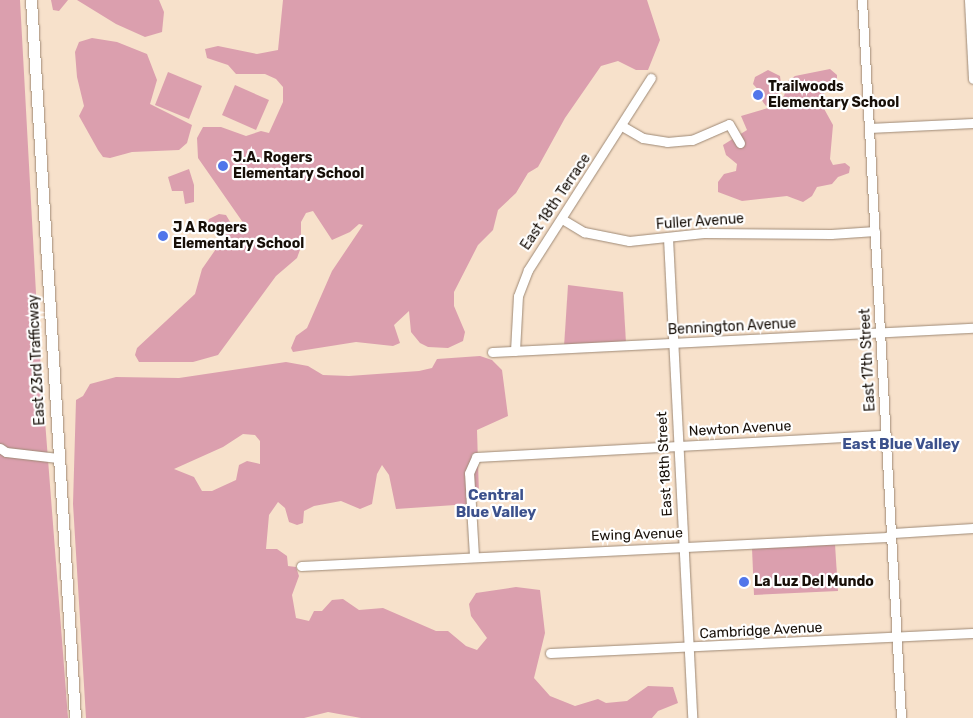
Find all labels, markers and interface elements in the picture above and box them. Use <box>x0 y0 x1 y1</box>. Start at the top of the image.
place label: Trailwoods Elementary School <box>768 79 900 111</box>
marker: Trailwoods Elementary School <box>752 89 764 101</box>
place label: J.A. Rogers Elementary School <box>233 150 365 182</box>
street label: East 18th Terrace <box>517 150 595 254</box>
marker: J.A. Rogers Elementary School <box>217 160 229 172</box>
street label: Fuller Avenue <box>655 211 745 233</box>
place label: J A Rogers Elementary School <box>173 220 305 252</box>
marker: J A Rogers Elementary School <box>157 230 169 242</box>
street label: East 23rd Trafficway <box>25 294 49 426</box>
street label: East 17th Street <box>857 308 879 412</box>
street label: Bennington Avenue <box>667 315 797 339</box>
street label: East 18th Street <box>654 411 676 517</box>
street label: Newton Avenue <box>688 418 792 440</box>
district label: East Blue Valley <box>842 436 960 454</box>
district label: Central Blue Valley <box>455 486 537 521</box>
street label: Ewing Avenue <box>591 525 683 545</box>
place label: La Luz Del Mundo <box>754 574 874 590</box>
marker: La Luz Del Mundo <box>738 576 750 588</box>
street label: Cambridge Avenue <box>699 619 823 643</box>

